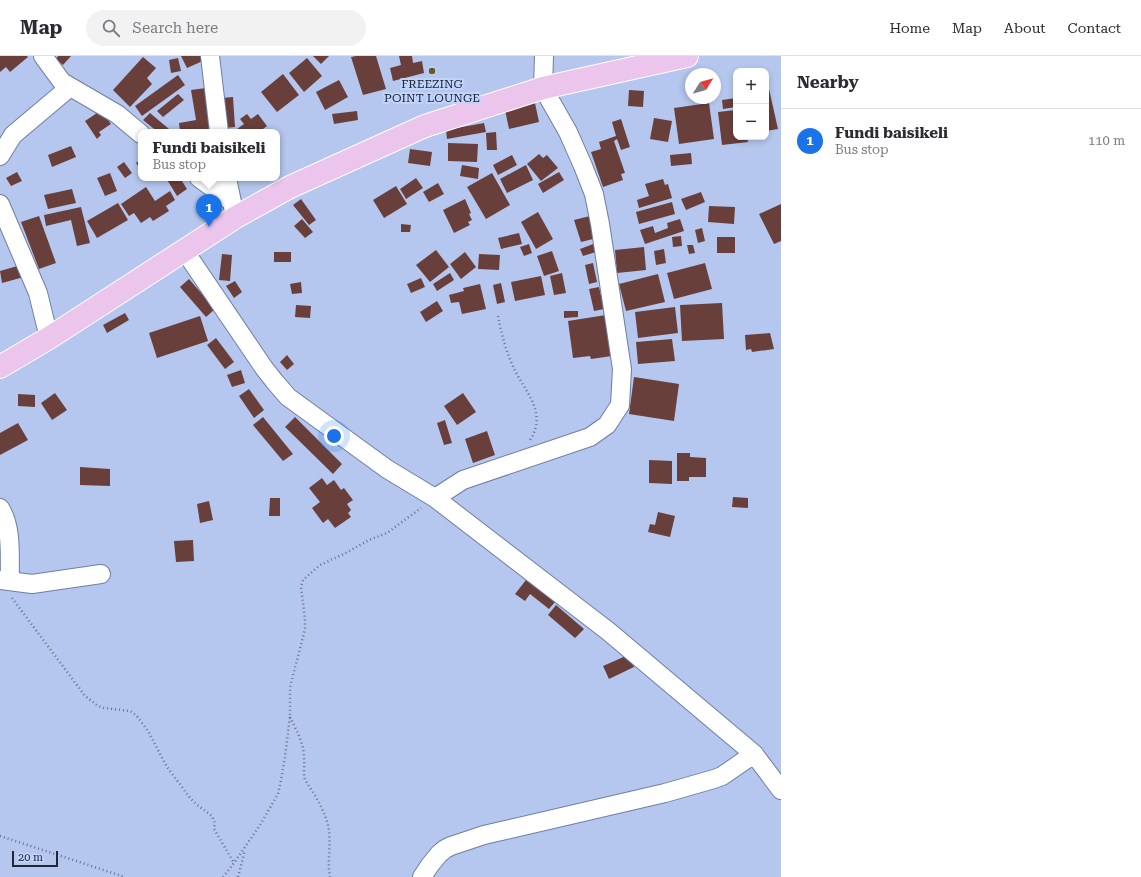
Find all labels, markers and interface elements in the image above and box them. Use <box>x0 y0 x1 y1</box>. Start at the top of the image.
search box <box>86 10 366 46</box>
text: Map <box>20 16 62 39</box>
icon: search <box>100 17 122 39</box>
text: Search here <box>132 19 218 37</box>
text: Home <box>889 20 930 36</box>
text: Map <box>952 20 982 36</box>
text: About <box>1004 20 1046 36</box>
text: Contact <box>1068 20 1121 36</box>
marker: FREEZING POINT LOUNGE <box>427 66 437 76</box>
north arrow <box>685 68 721 104</box>
map controls <box>733 68 769 140</box>
button: + <box>733 68 769 104</box>
text: Nearby <box>797 72 859 92</box>
place label: FREEZING POINT LOUNGE <box>384 77 480 105</box>
button: − <box>733 104 769 140</box>
text: Fundi baisikeli <box>835 124 948 142</box>
popup <box>138 129 280 181</box>
text: 1 <box>806 133 814 148</box>
text: 110 m <box>1088 133 1125 148</box>
text: Fundi baisikeli <box>153 139 265 157</box>
text: Bus stop <box>835 142 889 157</box>
text: Bus stop <box>153 157 206 172</box>
pin: 1 <box>196 194 222 227</box>
your location <box>324 426 344 446</box>
scale bar <box>12 849 58 868</box>
text: 20 m <box>18 851 43 864</box>

